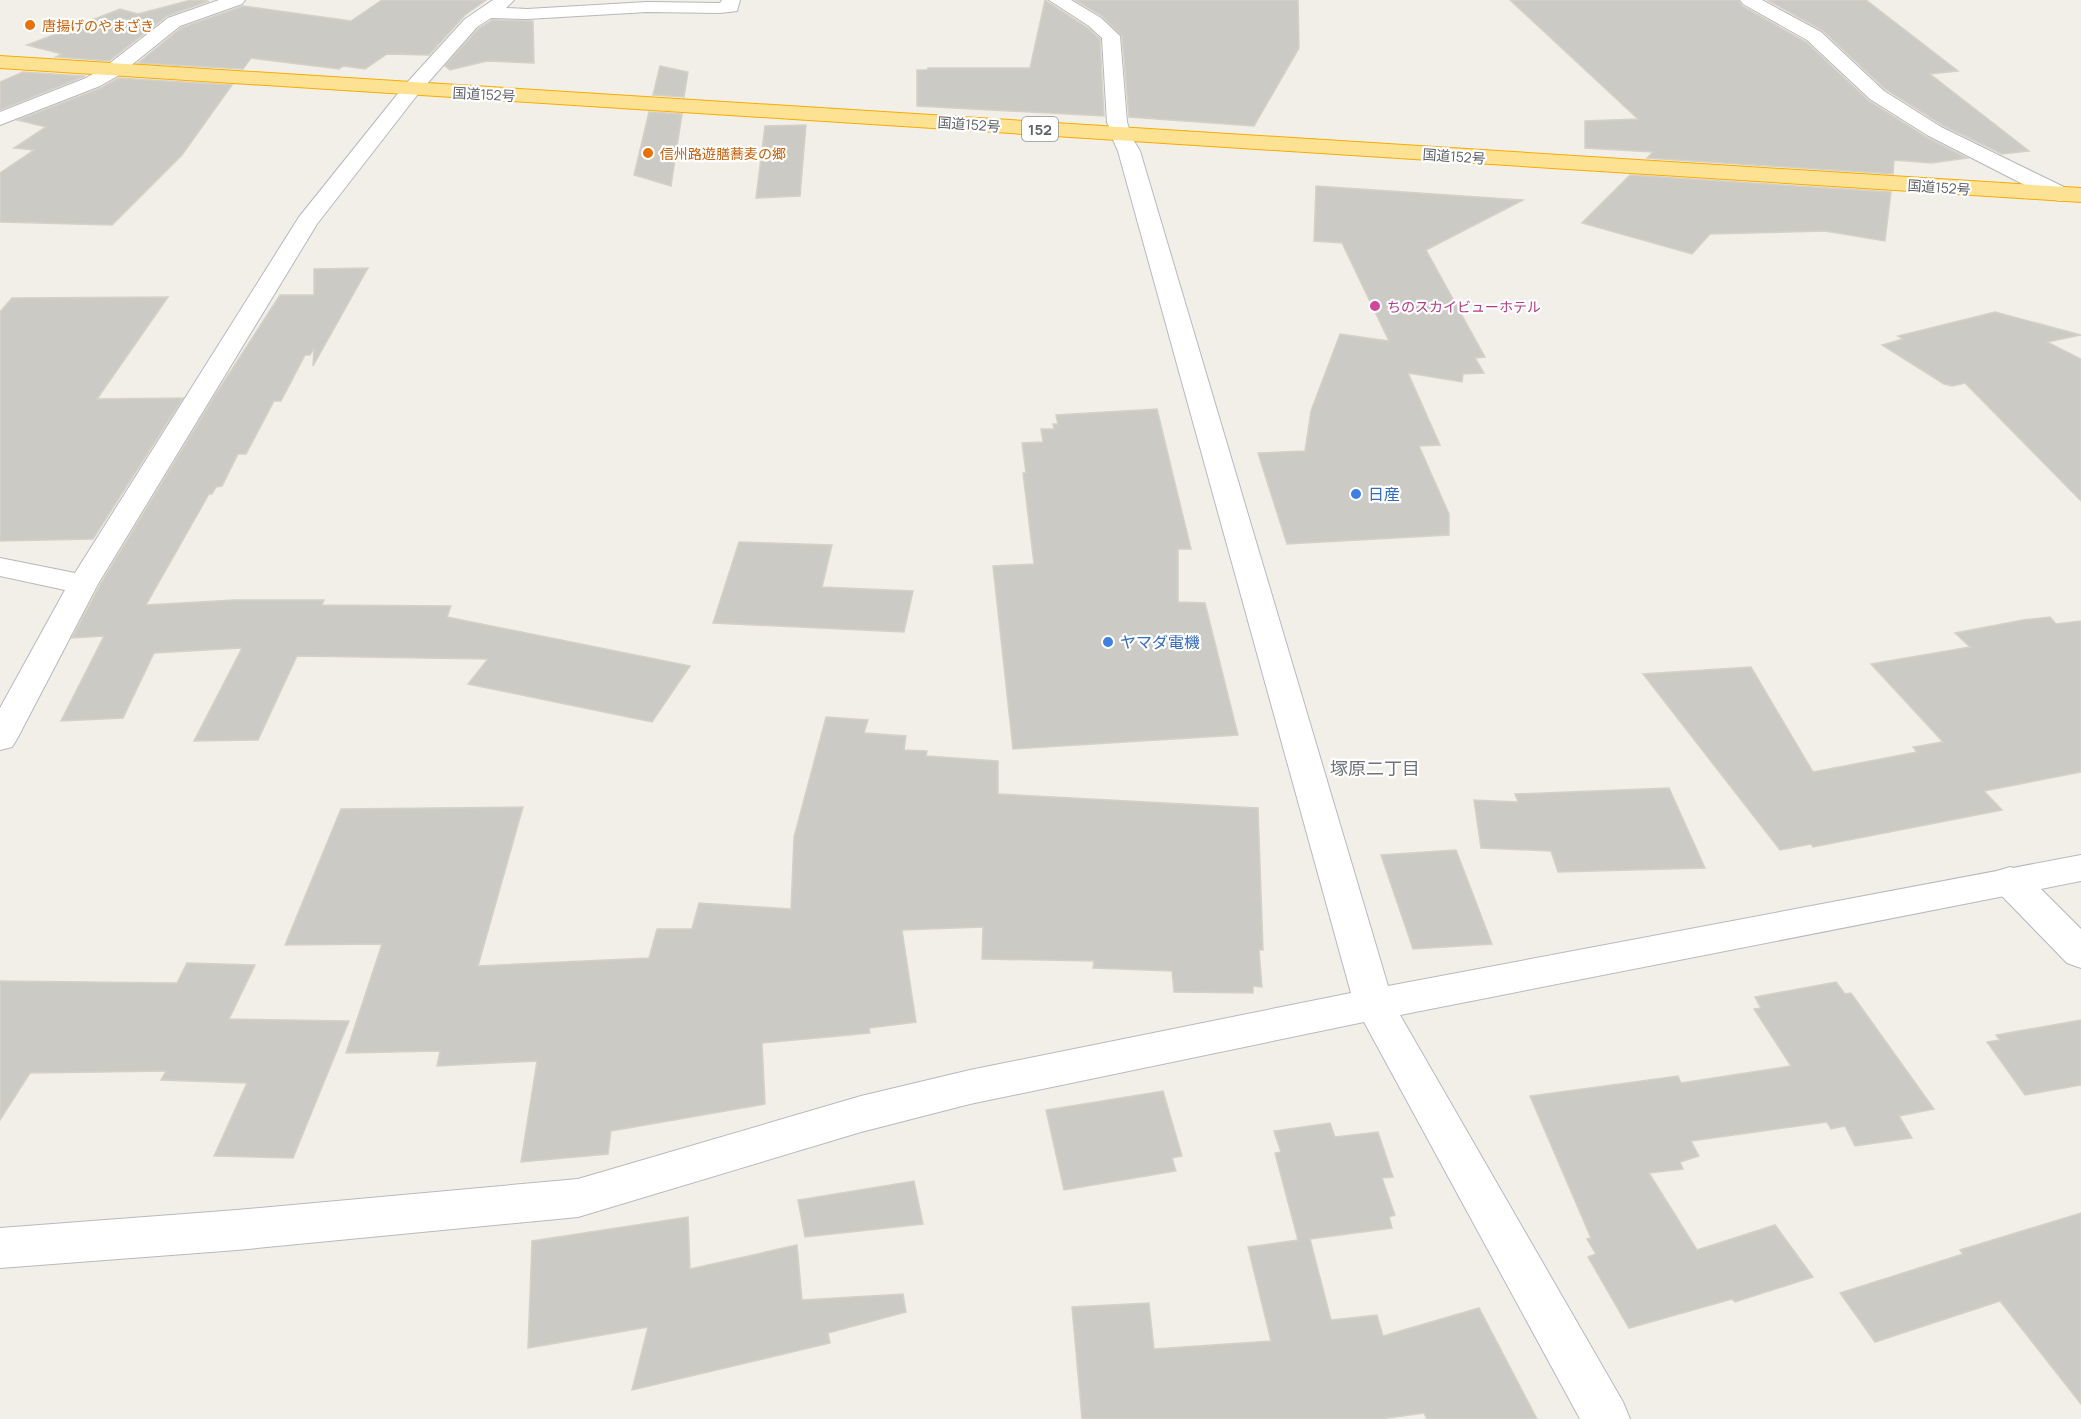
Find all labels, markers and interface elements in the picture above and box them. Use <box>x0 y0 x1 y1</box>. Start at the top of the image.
place label: 唐揚げのやまざき <box>42 16 154 35</box>
marker: 唐揚げのやまざき <box>23 18 37 32</box>
street label: 国道152号 <box>452 83 516 105</box>
street label: 国道152号 <box>937 112 1001 136</box>
road number: 152 <box>1022 117 1058 141</box>
place label: 信州路遊膳蕎麦の郷 <box>660 144 786 163</box>
street label: 国道152号 <box>1422 144 1486 168</box>
marker: 信州路遊膳蕎麦の郷 <box>641 146 655 160</box>
street label: 国道152号 <box>1907 175 1971 199</box>
place label: ちのスカイビューホテル <box>1387 297 1541 316</box>
marker: ちのスカイビューホテル <box>1368 299 1382 313</box>
place label: 日産 <box>1368 483 1400 505</box>
marker: 日産 <box>1349 487 1363 501</box>
place label: ヤマダ電機 <box>1120 631 1200 653</box>
marker: ヤマダ電機 <box>1101 635 1115 649</box>
district label: 塚原二丁目 <box>1330 756 1420 780</box>

